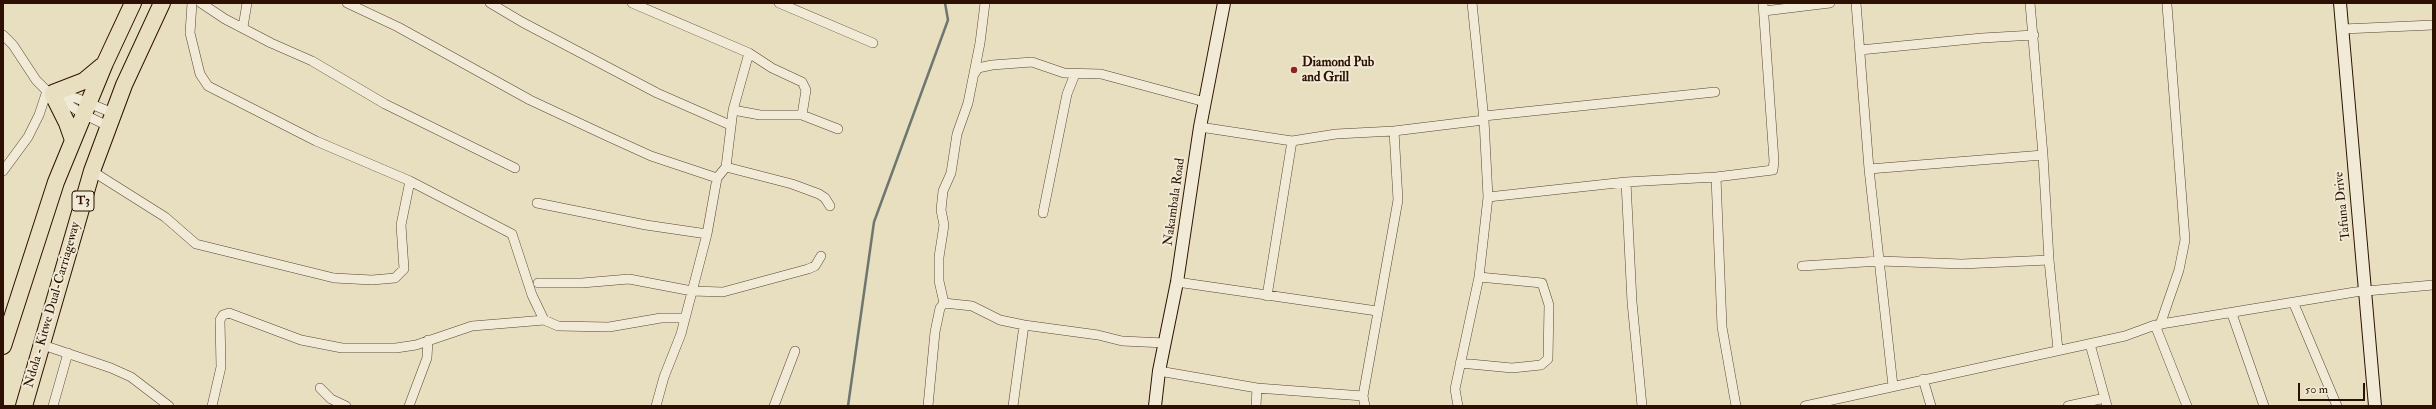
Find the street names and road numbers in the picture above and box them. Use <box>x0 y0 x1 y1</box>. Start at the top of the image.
street label: Nakambala Road <box>1161 157 1189 247</box>
street label: Tafuna Drive <box>2332 171 2354 241</box>
road number: T3 <box>72 191 94 211</box>
street label: Ndola - Kitwe Dual-Carriageway <box>22 220 84 390</box>

